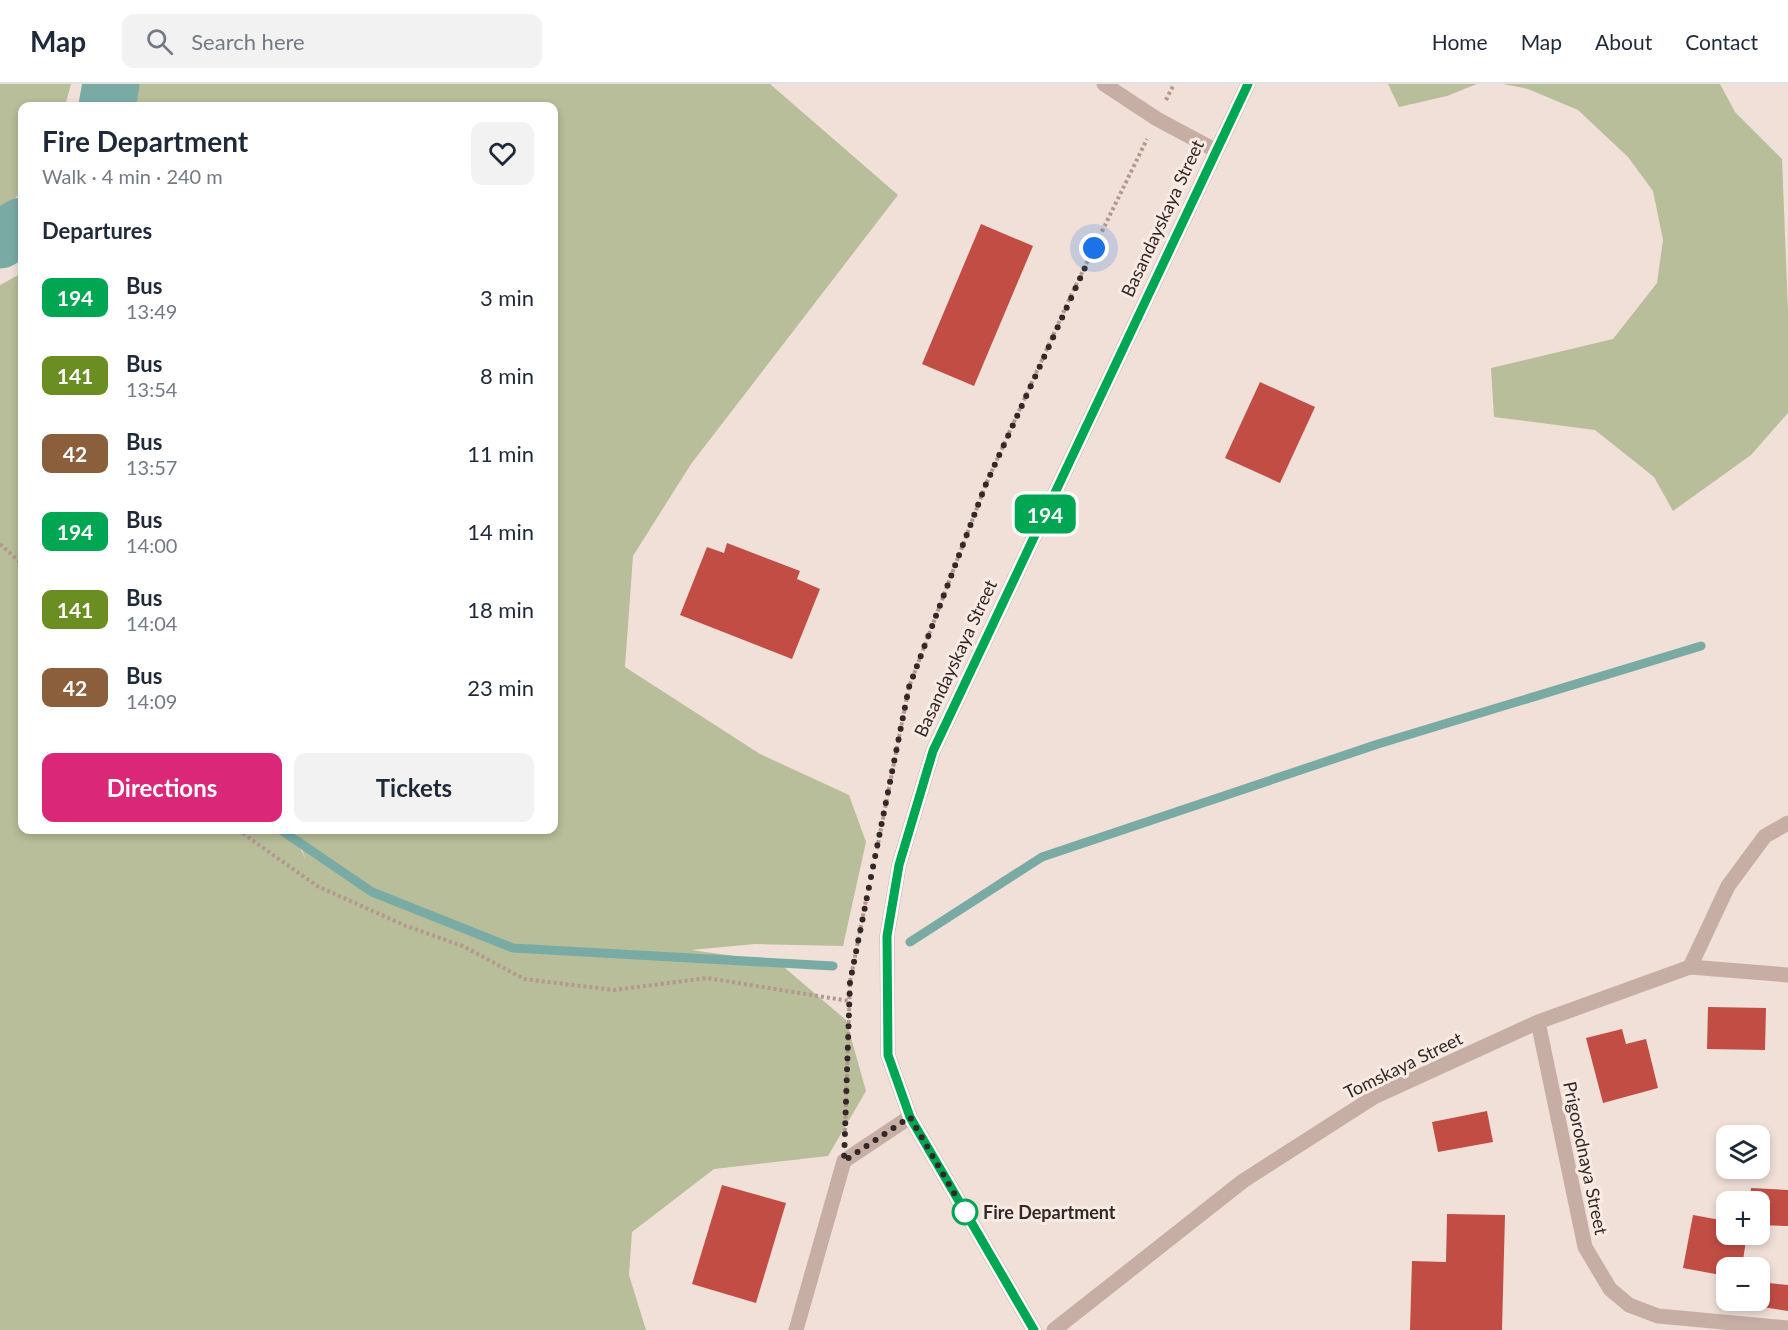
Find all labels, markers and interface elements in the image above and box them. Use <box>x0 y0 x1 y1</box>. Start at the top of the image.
search box <box>122 14 542 68</box>
text: Map <box>30 24 86 58</box>
icon: search <box>143 25 176 58</box>
text: Search here <box>191 28 305 55</box>
text: Home <box>1432 29 1488 54</box>
text: Map <box>1521 29 1562 54</box>
text: About <box>1595 29 1652 54</box>
text: Contact <box>1685 29 1758 54</box>
button: heart <box>471 122 534 185</box>
text: Fire Department <box>42 124 248 158</box>
street label: Basandayskaya Street <box>1116 135 1208 300</box>
text: Walk · 4 min · 240 m <box>42 164 223 188</box>
text: Departures <box>42 217 152 244</box>
your location <box>1079 233 1109 263</box>
text: Bus <box>126 272 162 299</box>
text: 3 min <box>480 284 534 311</box>
text: 194 <box>57 285 93 310</box>
text: 13:49 <box>126 299 177 323</box>
text: Bus <box>126 350 162 377</box>
text: 8 min <box>480 362 534 389</box>
text: 141 <box>57 363 93 388</box>
text: 13:54 <box>126 377 177 401</box>
text: Bus <box>126 428 162 455</box>
text: 11 min <box>467 440 534 467</box>
text: 42 <box>63 441 87 466</box>
text: 13:57 <box>126 455 177 479</box>
line badge: 194 <box>1010 494 1080 534</box>
text: 194 <box>1027 502 1063 527</box>
text: Bus <box>126 506 162 533</box>
text: 14 min <box>467 518 534 545</box>
text: 194 <box>57 519 93 544</box>
text: 14:00 <box>126 533 177 557</box>
street label: Basandayskaya Street <box>909 575 1001 740</box>
text: Bus <box>126 584 162 611</box>
text: 18 min <box>467 596 534 623</box>
text: 141 <box>57 597 93 622</box>
text: 14:04 <box>126 611 177 635</box>
text: Bus <box>126 662 162 689</box>
text: 23 min <box>467 674 534 701</box>
text: 42 <box>63 675 87 700</box>
text: 14:09 <box>126 689 177 713</box>
button: Directions <box>42 753 282 822</box>
button: Tickets <box>294 753 534 822</box>
street label: Tomskaya Street <box>1340 1027 1466 1103</box>
street label: Prigorodnaya Street <box>1559 1079 1613 1237</box>
map controls <box>1716 1125 1770 1311</box>
button: layers <box>1716 1125 1770 1179</box>
button: + <box>1716 1191 1770 1245</box>
marker: Fire Department <box>952 1199 978 1225</box>
place label: Fire Department <box>983 1201 1116 1223</box>
button: − <box>1716 1257 1770 1311</box>

